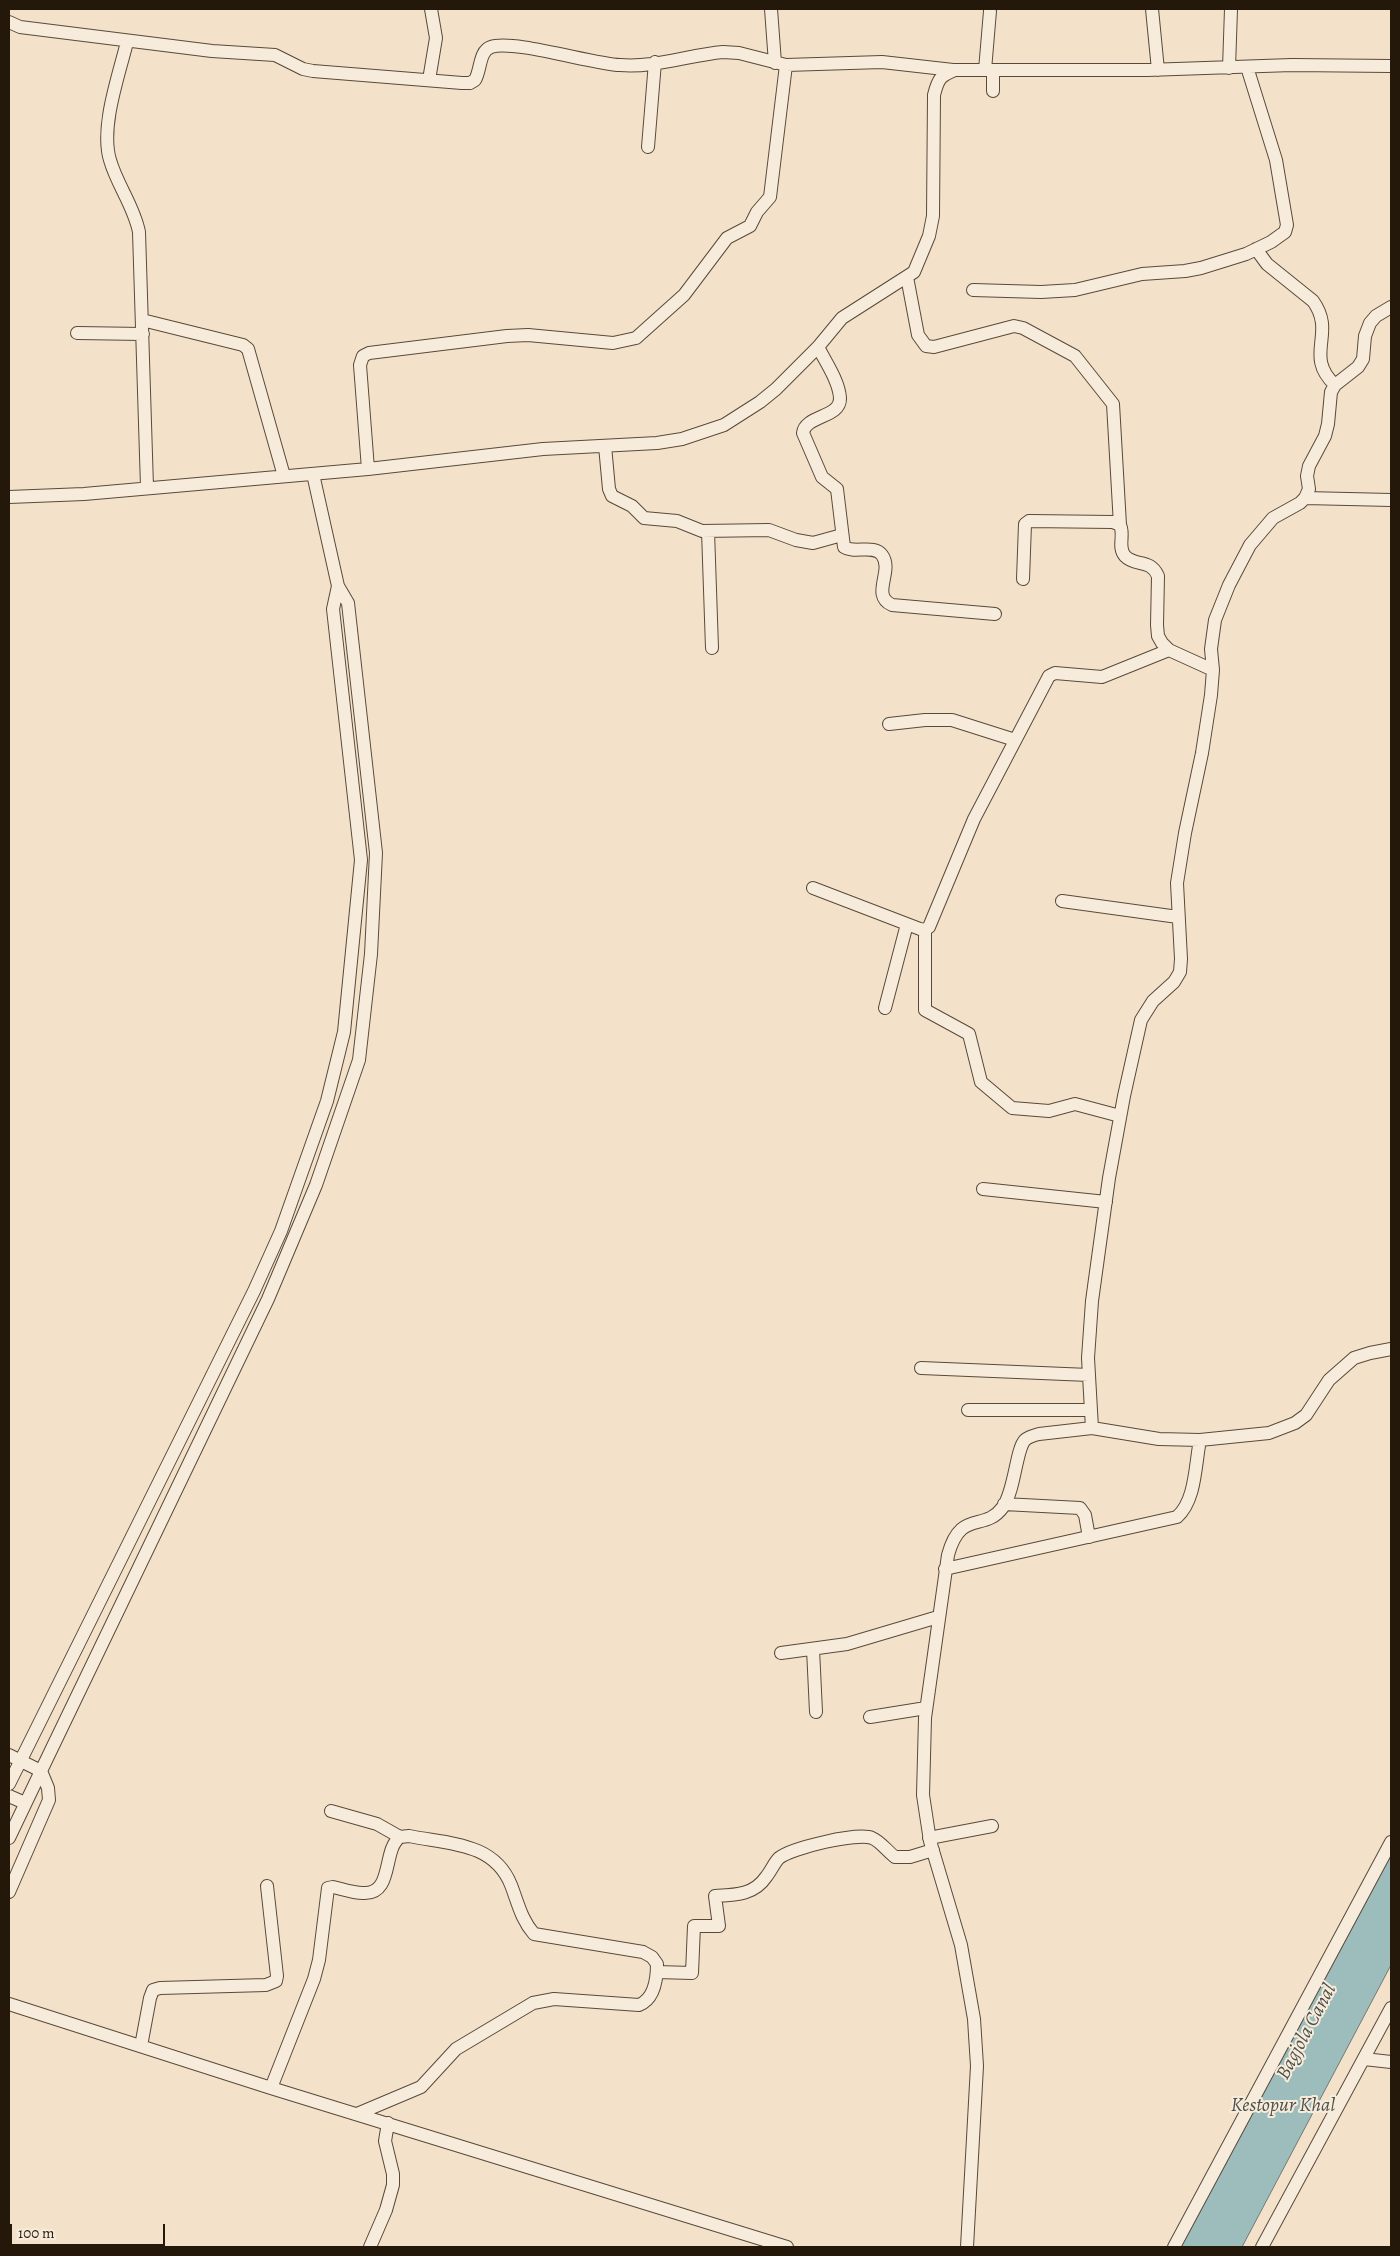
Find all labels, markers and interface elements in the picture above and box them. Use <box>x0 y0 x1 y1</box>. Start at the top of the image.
water label: Bagjola Canal <box>1272 1980 1342 2084</box>
water label: Kestopur Khal <box>1231 2094 1335 2118</box>
scale bar <box>12 2214 168 2246</box>
text: 100 m <box>18 2223 55 2243</box>

